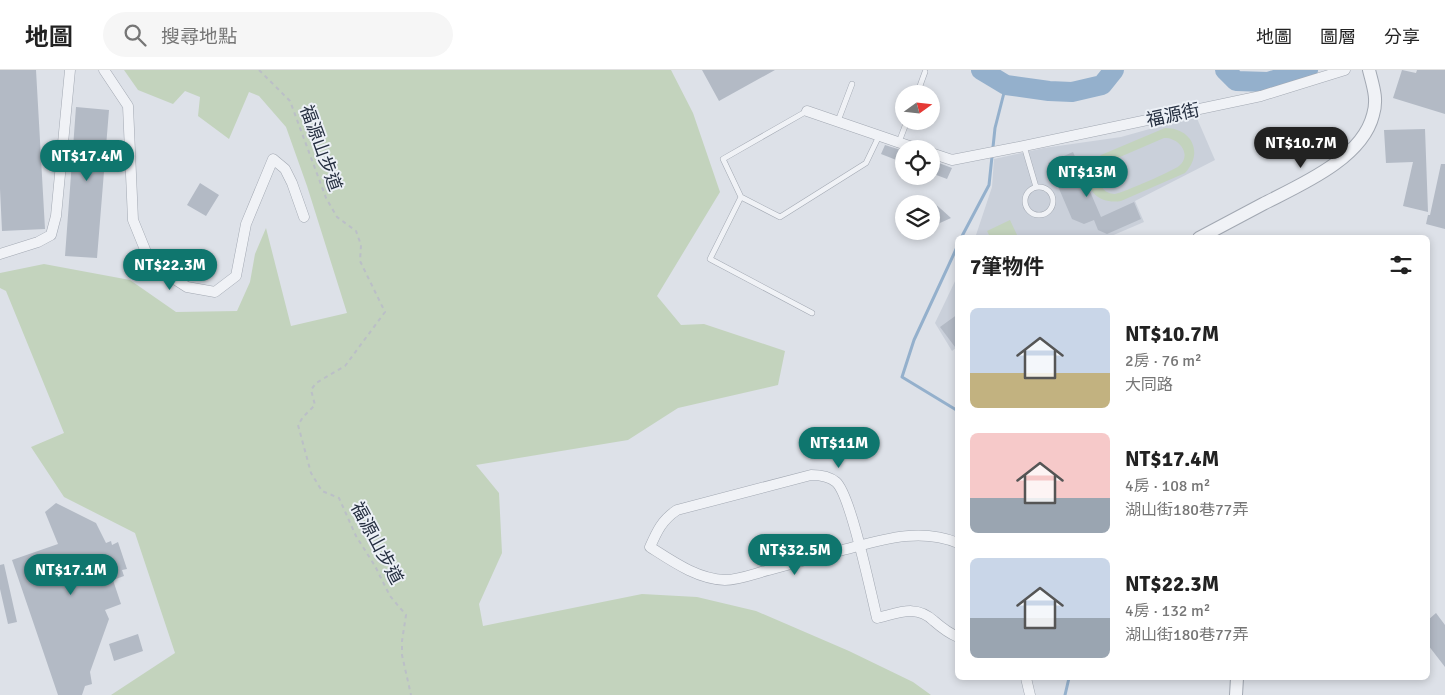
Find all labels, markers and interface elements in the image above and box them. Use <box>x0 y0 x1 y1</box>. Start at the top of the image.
search box <box>103 12 453 57</box>
icon: search <box>121 21 149 49</box>
text: 地圖 <box>25 22 73 52</box>
text: 搜尋地點 <box>161 25 237 49</box>
text: 地圖 <box>1256 26 1292 48</box>
text: 圖層 <box>1320 26 1356 48</box>
text: 分享 <box>1384 26 1420 48</box>
north arrow <box>895 85 940 130</box>
map controls <box>895 85 940 240</box>
street label: 福源街 <box>1144 99 1202 131</box>
street label: 福源山步道 <box>295 102 347 194</box>
pin: NT$10.7M <box>1249 126 1353 169</box>
text: NT$10.7M <box>1265 133 1337 153</box>
pin: NT$17.4M <box>35 140 139 182</box>
button: locate <box>895 140 940 185</box>
text: NT$17.4M <box>51 146 123 166</box>
pin: NT$13M <box>1046 156 1128 198</box>
text: NT$13M <box>1058 162 1116 182</box>
button: layers <box>895 195 940 240</box>
pin: NT$22.3M <box>118 248 222 291</box>
icon: filters <box>1387 251 1415 279</box>
text: 7筆物件 <box>970 254 1044 280</box>
text: NT$22.3M <box>134 255 206 275</box>
text: NT$10.7M <box>1125 321 1219 347</box>
icon: home <box>1010 328 1070 388</box>
text: 2房 · 76 m² <box>1125 351 1202 371</box>
text: 大同路 <box>1125 375 1173 395</box>
pin: NT$11M <box>798 426 880 469</box>
text: NT$11M <box>810 433 868 453</box>
text: NT$17.4M <box>1125 446 1219 472</box>
icon: home <box>1010 453 1070 513</box>
text: 4房 · 108 m² <box>1125 476 1210 496</box>
street label: 福源山步道 <box>346 498 408 588</box>
text: 湖山街180巷77弄 <box>1125 500 1248 520</box>
pin: NT$32.5M <box>743 534 847 576</box>
text: NT$32.5M <box>759 540 831 560</box>
pin: NT$17.1M <box>19 554 123 596</box>
text: NT$17.1M <box>35 560 107 580</box>
text: NT$22.3M <box>1125 571 1219 597</box>
icon: home <box>1010 578 1070 638</box>
text: 4房 · 132 m² <box>1125 601 1210 621</box>
text: 湖山街180巷77弄 <box>1125 625 1248 645</box>

